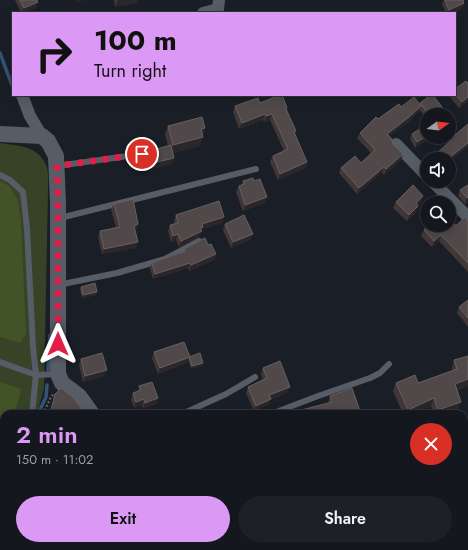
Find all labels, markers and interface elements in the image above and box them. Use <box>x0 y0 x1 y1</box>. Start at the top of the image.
text: 100 m <box>94 20 177 61</box>
icon: right <box>28 28 80 80</box>
text: Turn right <box>94 58 166 84</box>
north arrow <box>420 108 456 144</box>
map controls <box>420 108 456 232</box>
pin <box>125 137 159 171</box>
icon: arrive <box>131 143 153 165</box>
button: sound <box>420 152 456 188</box>
button: search <box>420 196 456 232</box>
position arrow <box>37 323 79 365</box>
text: 2 min <box>16 417 78 452</box>
button: close <box>410 423 452 465</box>
text: 150 m · 11:02 <box>16 450 94 469</box>
button: Exit <box>16 496 230 542</box>
button: Share <box>238 496 452 542</box>

